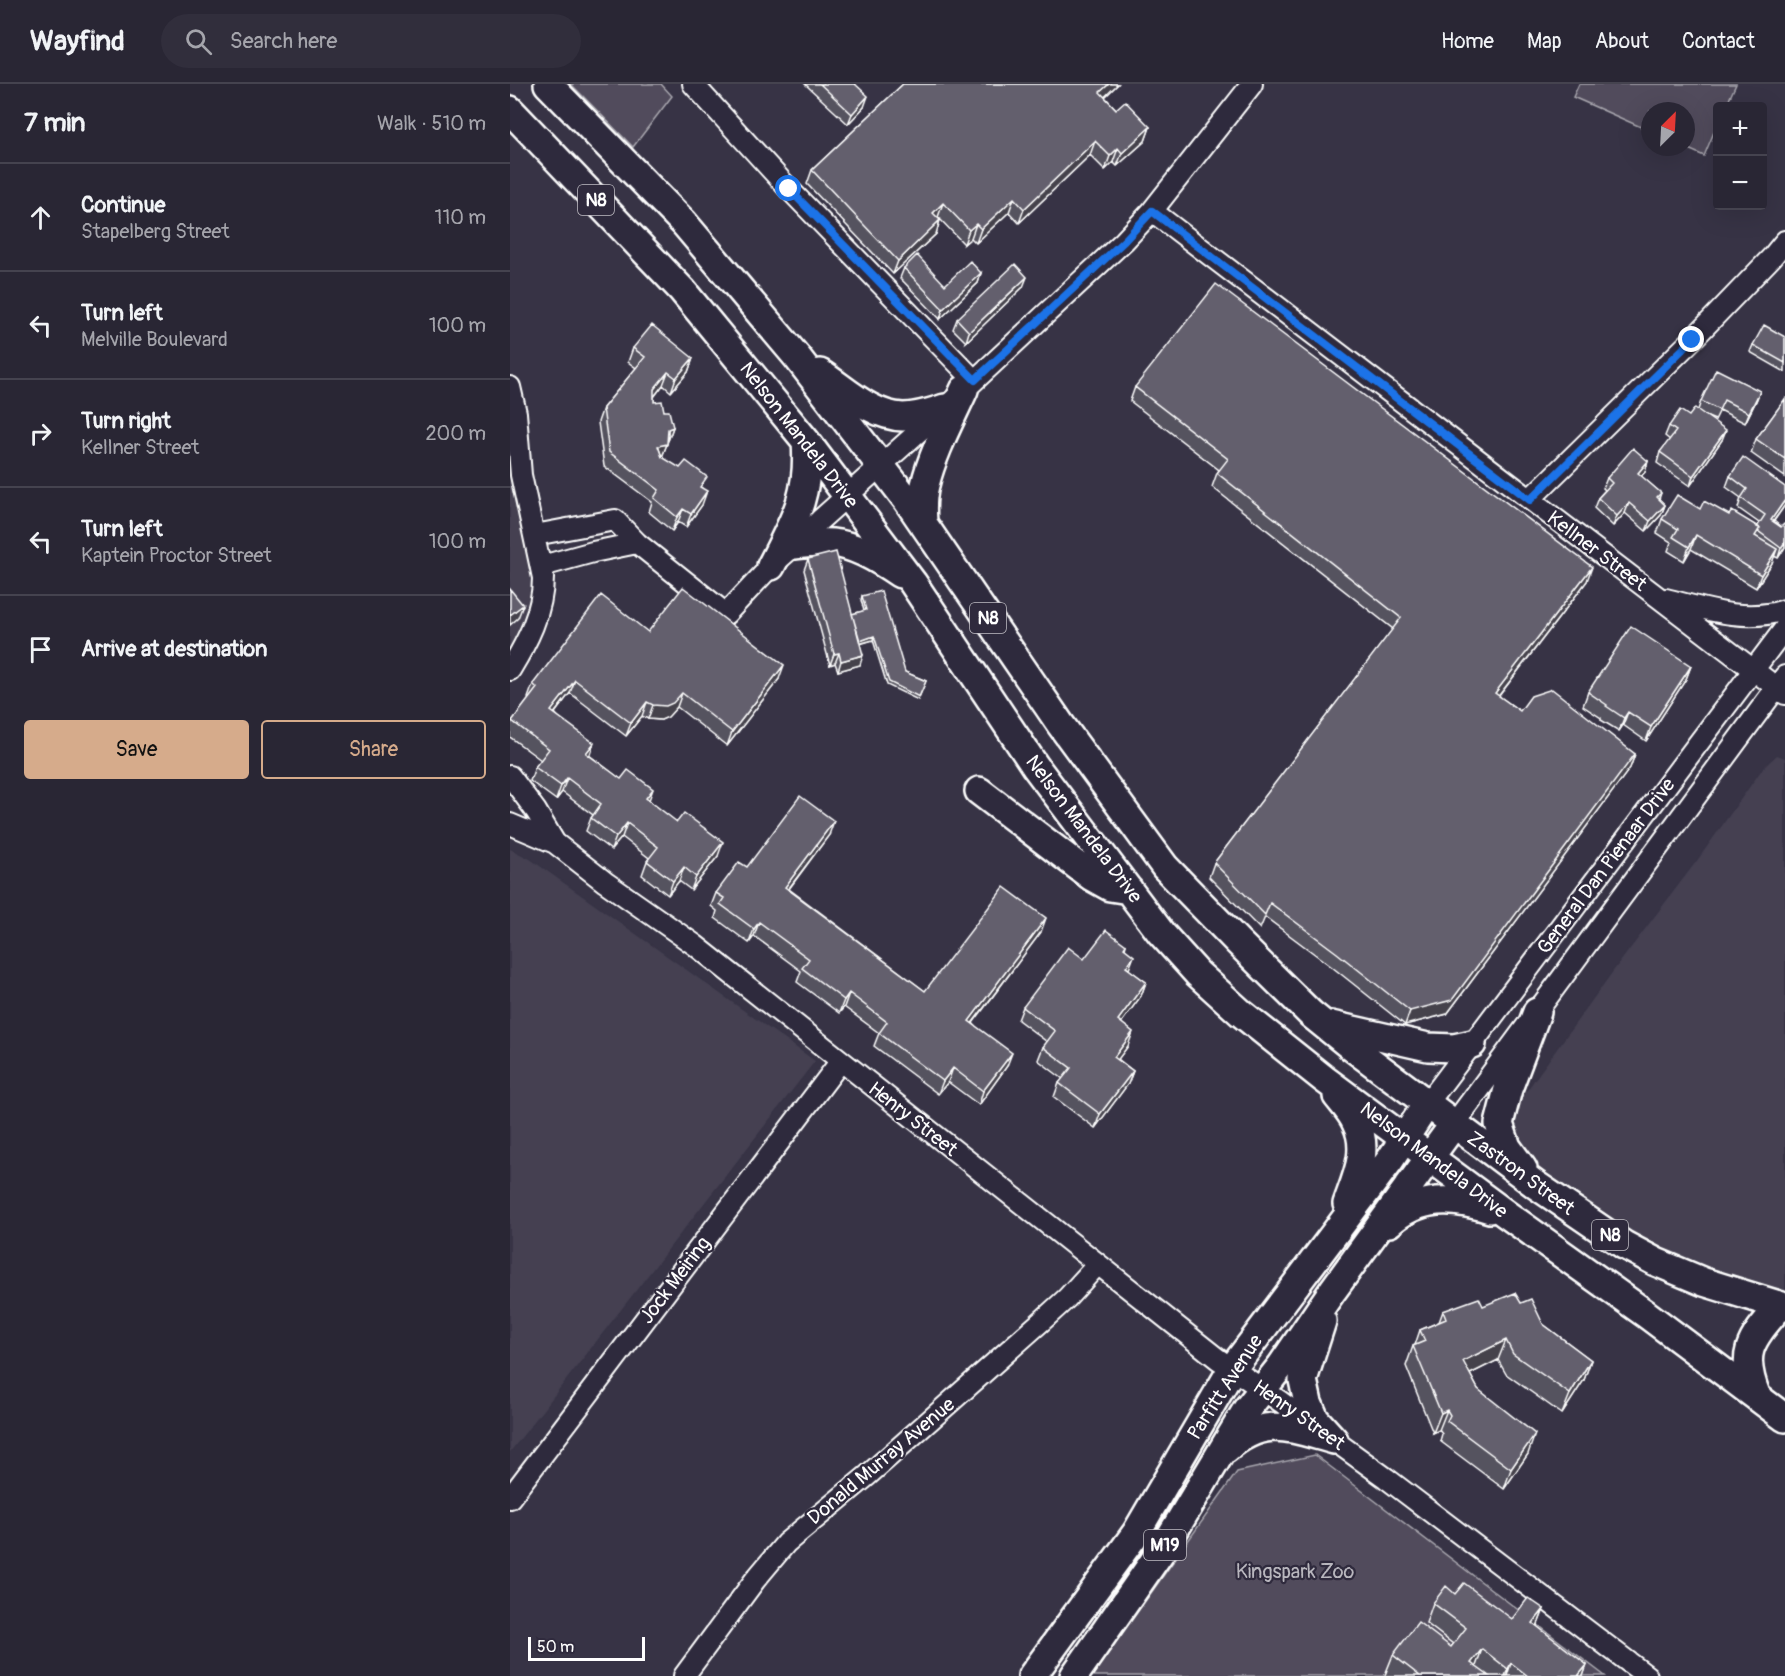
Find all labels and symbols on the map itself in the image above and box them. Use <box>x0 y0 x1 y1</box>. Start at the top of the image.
north arrow <box>1641 102 1695 156</box>
route start <box>775 175 801 201</box>
road number: N8 <box>578 185 614 215</box>
route end <box>1678 326 1704 352</box>
street label: Nelson Mandela Drive <box>734 357 864 513</box>
street label: Kellner Street <box>1542 505 1653 597</box>
road number: N8 <box>970 603 1006 633</box>
street label: Nelson Mandela Drive <box>1020 750 1148 908</box>
street label: General Dan Pienaar Drive <box>1531 773 1681 959</box>
street label: Henry Street <box>863 1076 964 1162</box>
street label: Nelson Mandela Drive <box>1355 1096 1513 1224</box>
street label: Zastron Street <box>1462 1126 1581 1221</box>
road number: N8 <box>1592 1220 1628 1250</box>
street label: Jock Meiring <box>634 1231 716 1329</box>
street label: Parfitt Avenue <box>1182 1330 1268 1444</box>
street label: Henry Street <box>1248 1374 1351 1456</box>
street label: Donald Murray Avenue <box>802 1392 960 1530</box>
road number: M19 <box>1144 1530 1186 1560</box>
park label: Kingspark Zoo <box>1236 1559 1355 1584</box>
scale bar <box>528 1634 645 1662</box>

